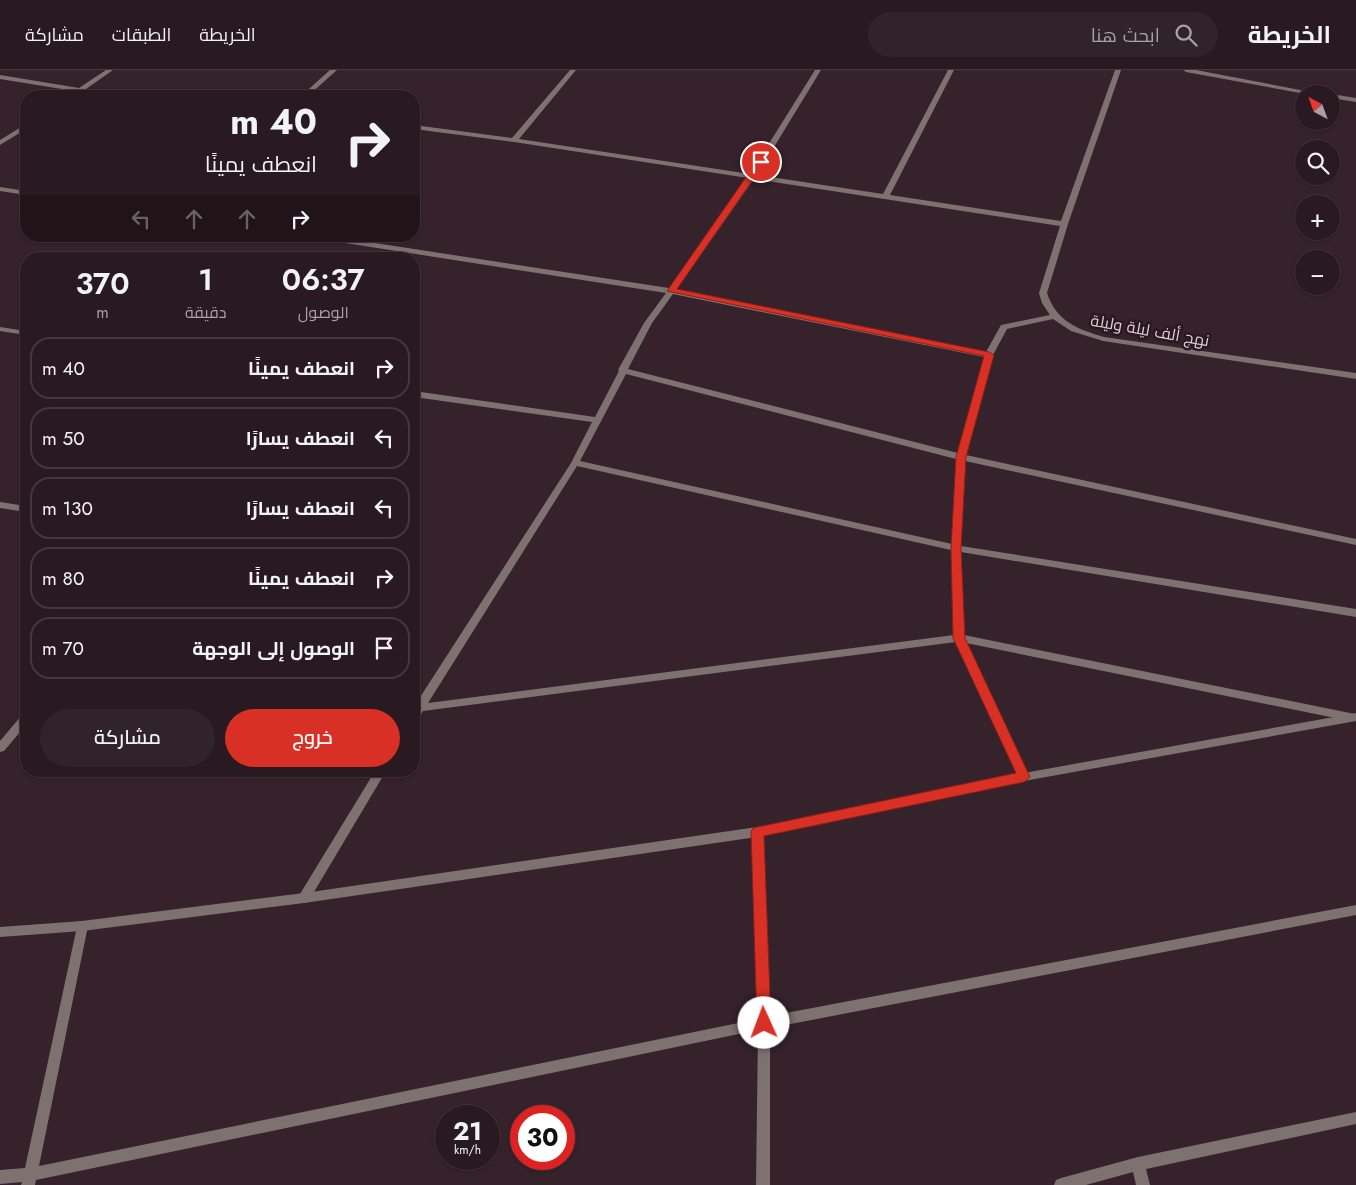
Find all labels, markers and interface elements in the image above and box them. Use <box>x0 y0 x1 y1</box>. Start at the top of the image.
search box <box>868 12 1218 57</box>
text: الخريطة <box>1248 17 1331 52</box>
icon: search <box>1172 21 1200 49</box>
text: مشاركة <box>25 22 84 48</box>
text: الطبقات <box>112 22 171 48</box>
text: الخريطة <box>199 22 256 48</box>
text: ابحث هنا <box>1091 22 1160 49</box>
north arrow <box>1295 85 1340 130</box>
map controls <box>1295 85 1340 295</box>
text: 40 m <box>230 97 317 147</box>
icon: right <box>335 110 400 175</box>
button: search <box>1295 140 1340 185</box>
pin <box>740 141 782 183</box>
text: انعطف يمينًا <box>205 148 317 180</box>
icon: arrive <box>747 148 775 176</box>
button: + <box>1295 195 1340 240</box>
icon: left <box>127 205 155 233</box>
icon: ahead <box>180 205 208 233</box>
icon: ahead <box>233 205 261 233</box>
icon: right <box>286 205 314 233</box>
button: − <box>1295 250 1340 295</box>
text: 1 <box>198 258 213 301</box>
text: 06:37 <box>282 258 365 301</box>
text: 370 <box>75 262 130 305</box>
text: m <box>96 301 109 324</box>
text: دقيقة <box>185 301 227 324</box>
text: الوصول <box>298 301 349 324</box>
street label: نهج ألف ليلة وليلة <box>1089 309 1211 352</box>
icon: right <box>370 354 398 382</box>
text: 40 m <box>42 355 85 382</box>
text: انعطف يمينًا <box>248 355 355 382</box>
icon: left <box>370 424 398 452</box>
text: 50 m <box>42 425 85 452</box>
text: انعطف يسارًا <box>246 425 355 452</box>
icon: left <box>370 494 398 522</box>
text: 130 m <box>42 495 93 522</box>
text: انعطف يسارًا <box>246 495 355 522</box>
icon: right <box>370 564 398 592</box>
text: 80 m <box>42 565 84 592</box>
text: انعطف يمينًا <box>248 565 355 592</box>
icon: arrive <box>370 634 398 662</box>
text: 70 m <box>42 635 84 662</box>
text: الوصول إلى الوجهة <box>192 635 355 662</box>
button: مشاركة <box>40 709 215 767</box>
button: خروج <box>225 709 400 767</box>
position arrow <box>737 996 789 1048</box>
speed limit sign: 30 <box>510 1105 575 1170</box>
text: 21 <box>453 1113 482 1149</box>
text: km/h <box>454 1141 481 1159</box>

